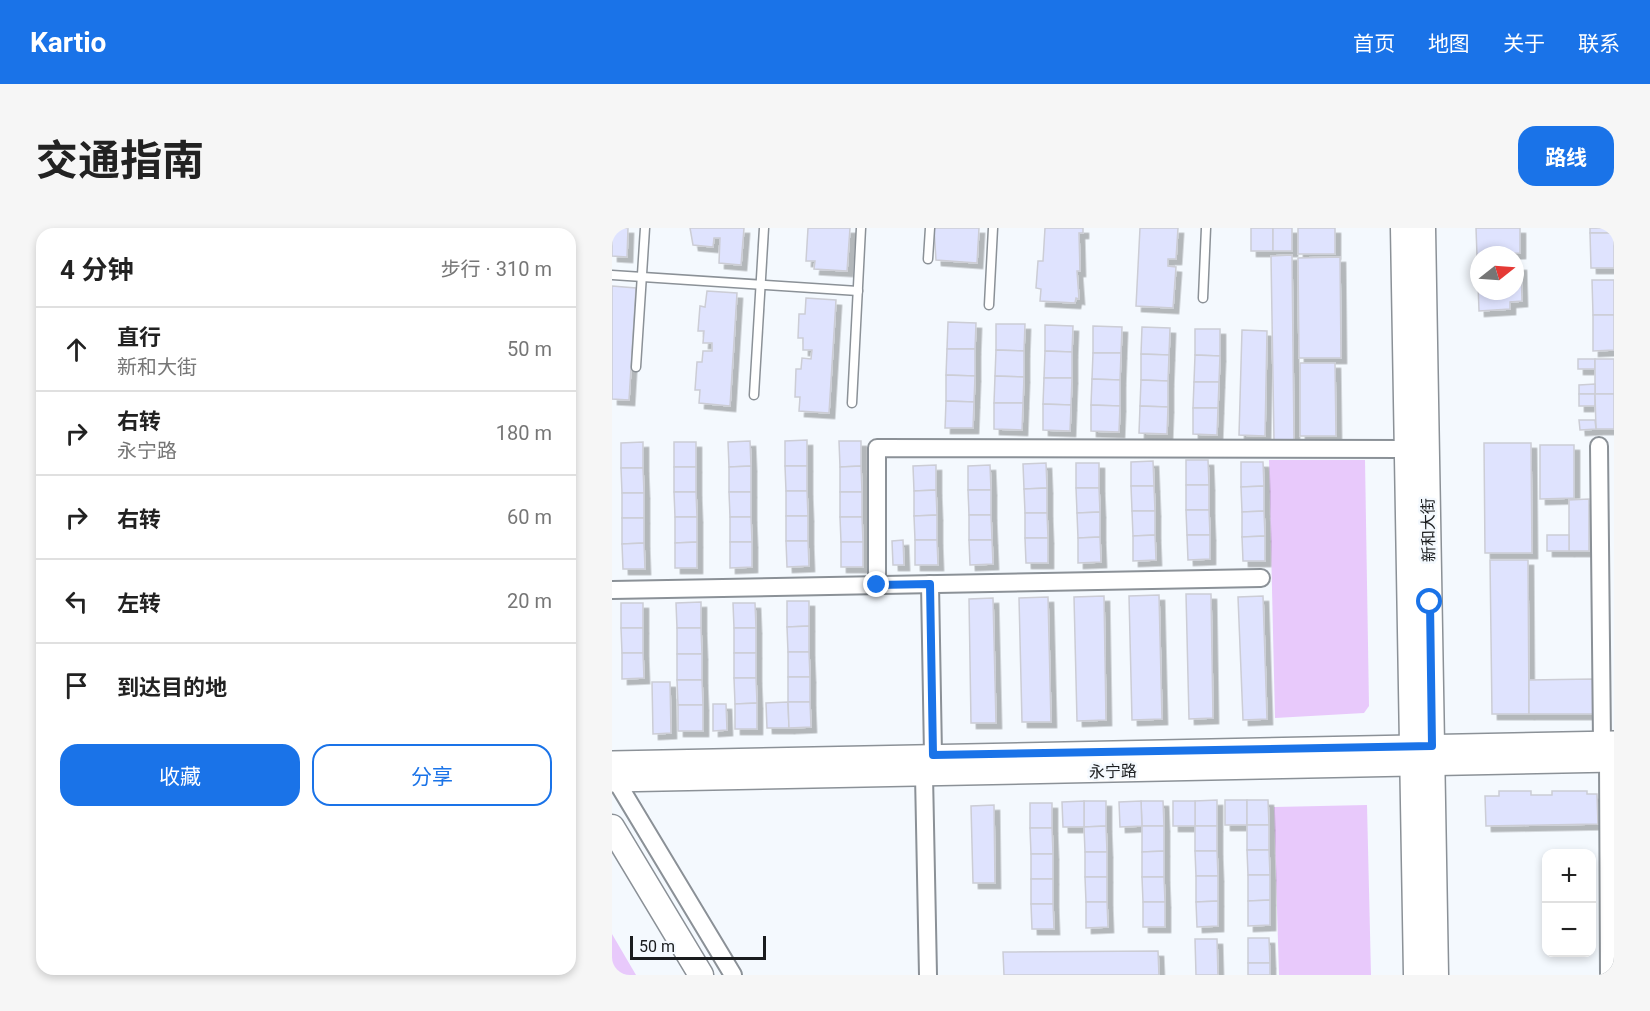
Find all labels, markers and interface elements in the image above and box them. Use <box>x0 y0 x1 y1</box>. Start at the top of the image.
text: Kartio <box>30 26 106 59</box>
text: 首页 <box>1353 32 1395 56</box>
text: 地图 <box>1428 32 1470 56</box>
text: 关于 <box>1503 32 1545 56</box>
text: 联系 <box>1578 32 1620 56</box>
button: 路线 <box>1518 126 1614 186</box>
text: 交通指南 <box>36 136 204 185</box>
north arrow <box>1470 246 1524 300</box>
text: 4 分钟 <box>60 255 133 285</box>
text: 步行 · 310 m <box>441 257 552 281</box>
text: 直行 <box>117 325 161 350</box>
icon: ahead <box>60 333 93 366</box>
text: 50 m <box>507 337 552 361</box>
text: 新和大街 <box>117 355 197 379</box>
text: 右转 <box>117 409 161 434</box>
icon: right <box>60 417 93 450</box>
text: 180 m <box>496 421 552 445</box>
text: 永宁路 <box>117 439 177 463</box>
street label: 新和大街 <box>1418 498 1439 562</box>
icon: right <box>60 501 93 534</box>
text: 60 m <box>507 505 552 529</box>
text: 右转 <box>117 507 161 532</box>
route end <box>863 571 889 597</box>
icon: left <box>60 585 93 618</box>
route start <box>1416 588 1442 614</box>
text: 20 m <box>507 589 552 613</box>
text: 左转 <box>117 591 161 616</box>
icon: arrive <box>60 669 93 702</box>
text: 到达目的地 <box>117 675 227 700</box>
button: 收藏 <box>60 744 300 806</box>
button: 分享 <box>312 744 552 806</box>
street label: 永宁路 <box>1089 762 1137 781</box>
map controls <box>1542 849 1596 957</box>
button: + <box>1542 849 1596 903</box>
button: − <box>1542 903 1596 957</box>
scale bar <box>630 933 766 960</box>
text: 50 m <box>639 937 675 956</box>

